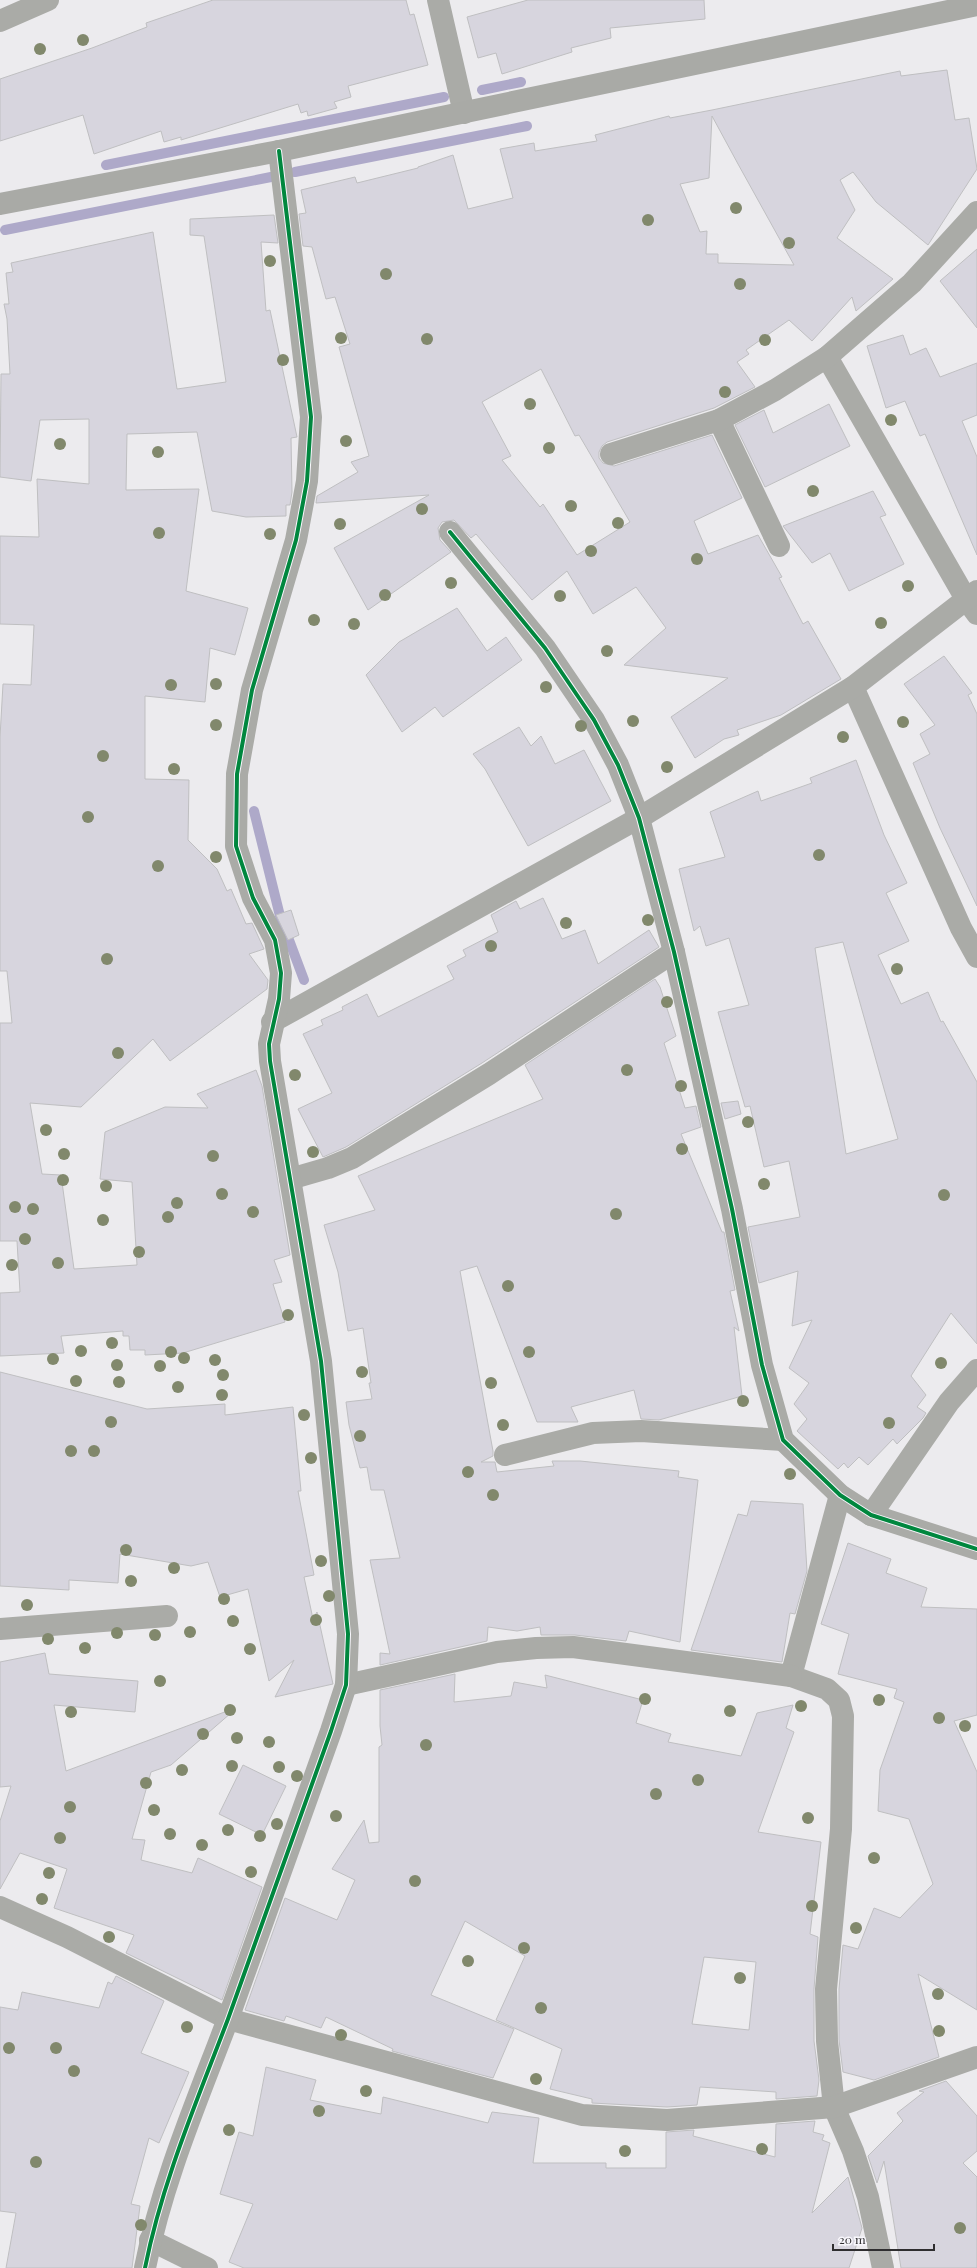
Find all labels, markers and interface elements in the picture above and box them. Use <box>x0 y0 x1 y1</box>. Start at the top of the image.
scale bar <box>833 2226 934 2252</box>
text: 20 m <box>839 2231 866 2247</box>

